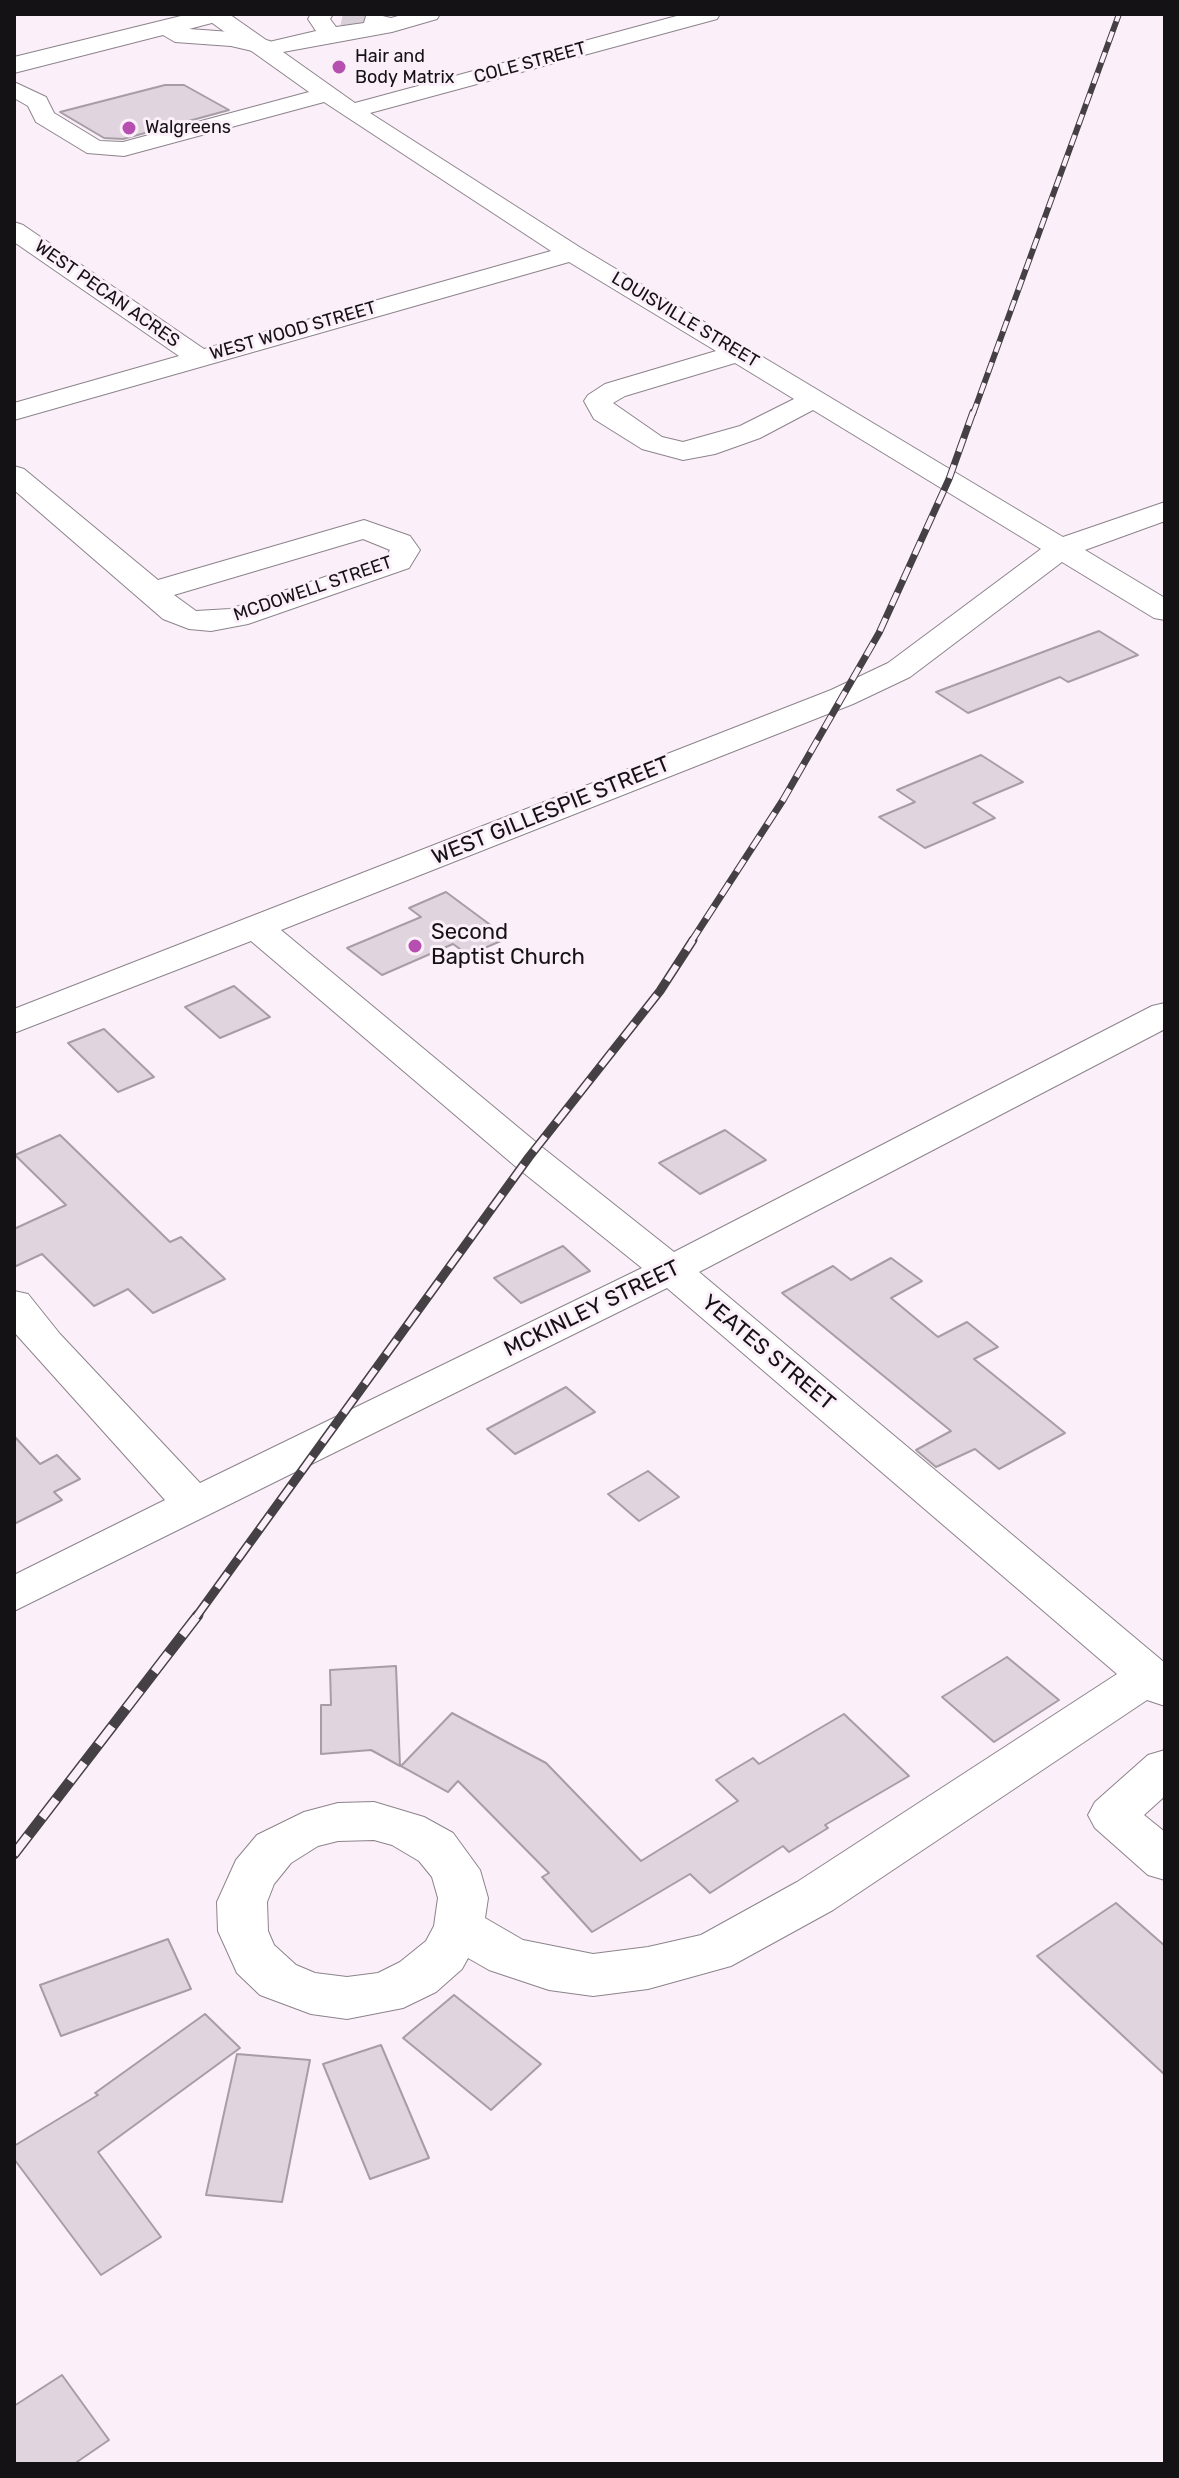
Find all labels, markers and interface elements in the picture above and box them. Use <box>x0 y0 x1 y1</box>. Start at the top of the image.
street label: COLE STREET <box>472 38 588 88</box>
place label: Hair and Body Matrix <box>355 46 454 88</box>
marker: Hair and Body Matrix <box>330 58 348 76</box>
place label: Walgreens <box>145 117 231 139</box>
marker: Walgreens <box>120 119 138 137</box>
street label: WEST PECAN ACRES <box>30 236 184 352</box>
street label: LOUISVILLE STREET <box>607 267 763 373</box>
street label: WEST WOOD STREET <box>207 297 379 365</box>
street label: MCDOWELL STREET <box>231 552 395 626</box>
street label: WEST GILLESPIE STREET <box>428 751 674 871</box>
place label: Second Baptist Church <box>431 920 585 972</box>
marker: Second Baptist Church <box>406 937 424 955</box>
street label: MCKINLEY STREET <box>500 1255 684 1363</box>
street label: YEATES STREET <box>696 1290 840 1416</box>

